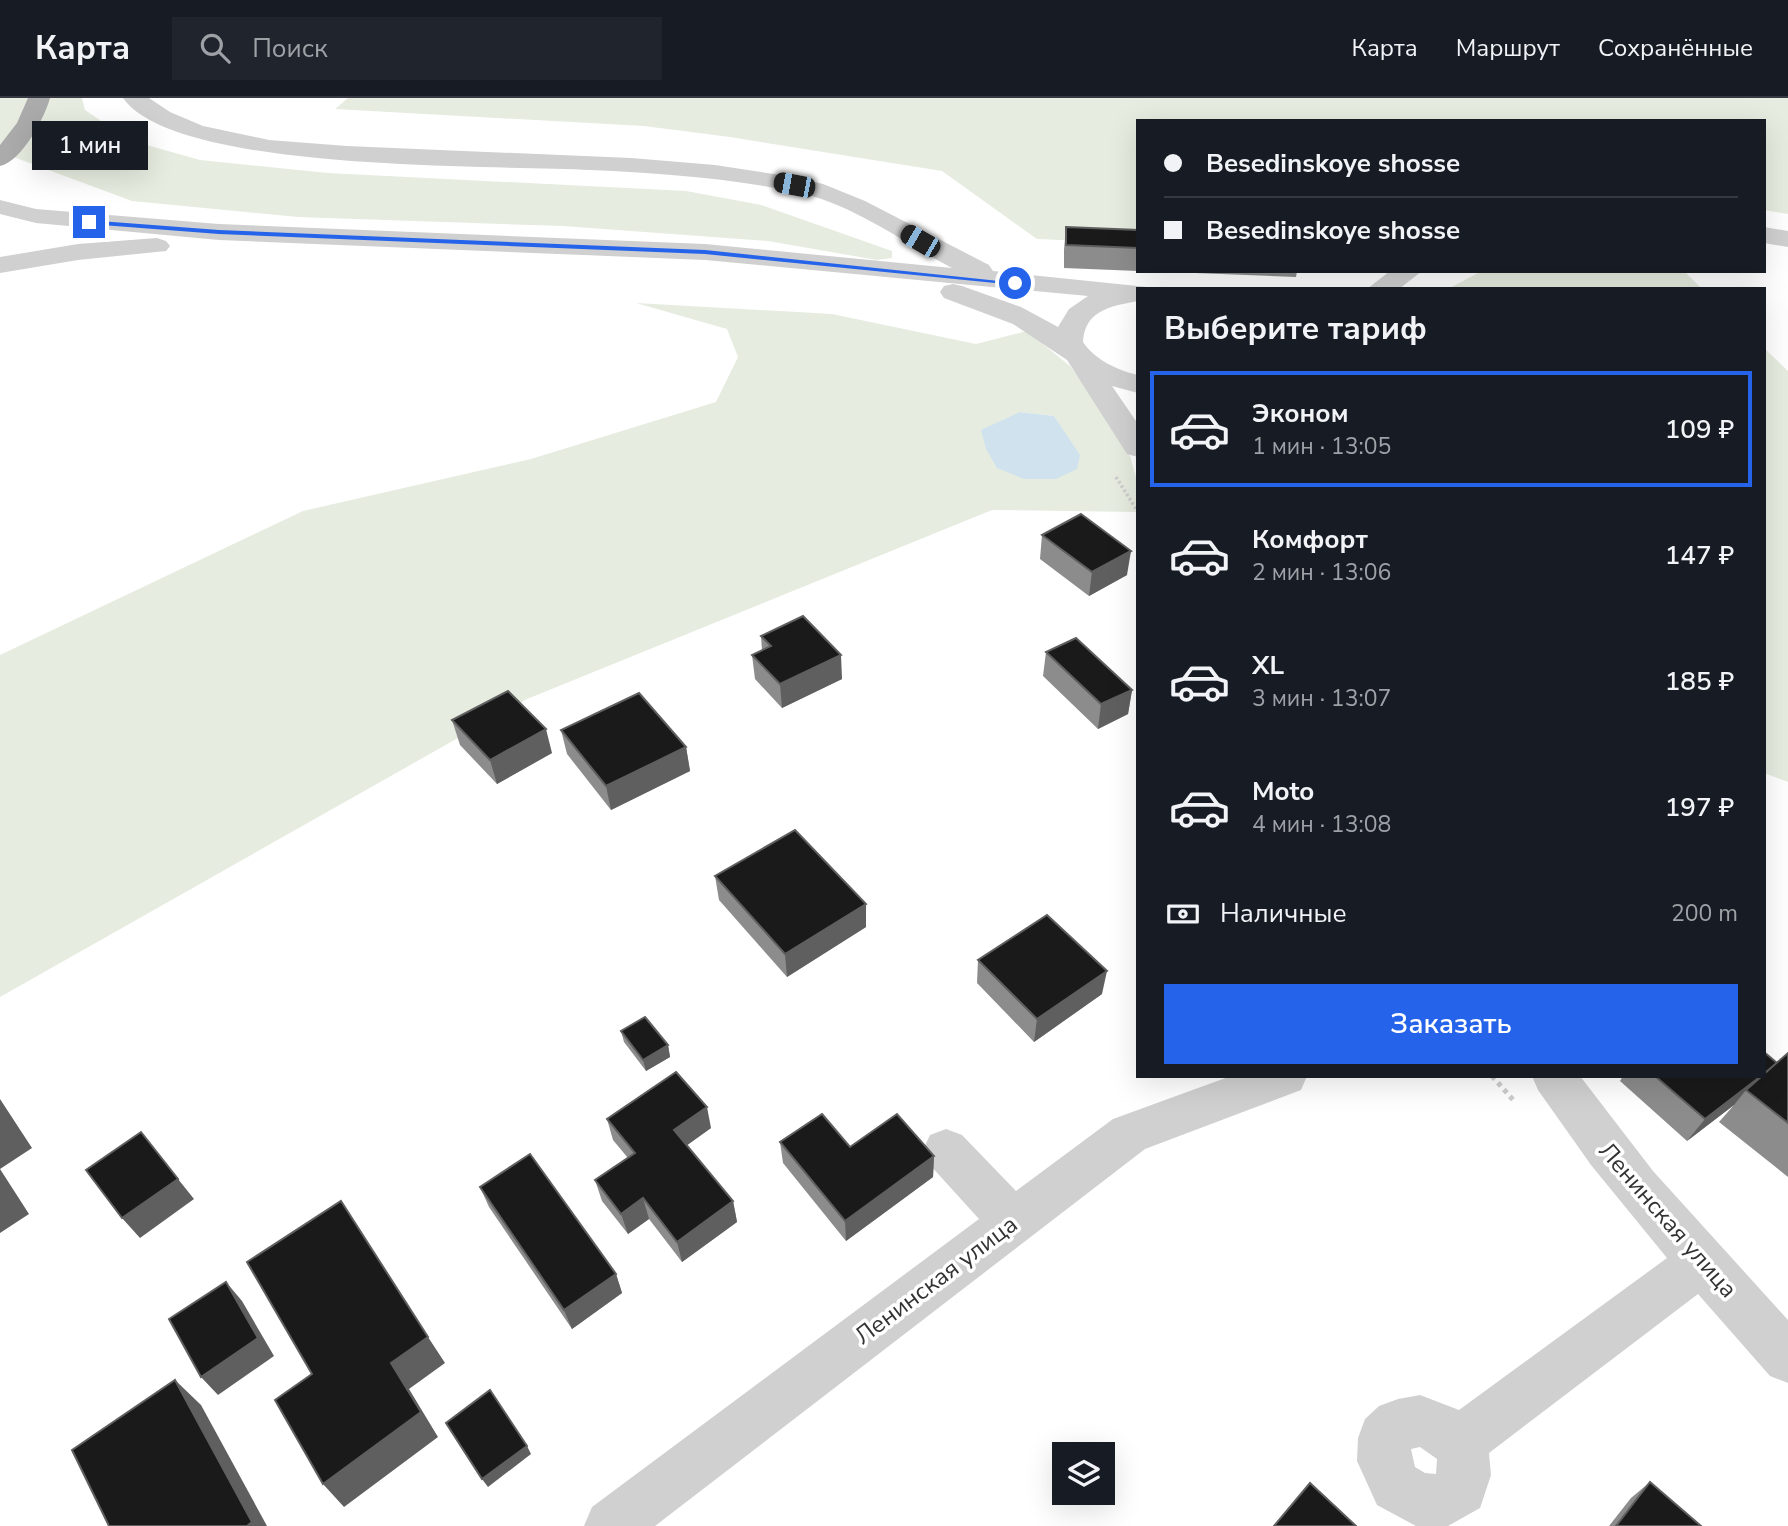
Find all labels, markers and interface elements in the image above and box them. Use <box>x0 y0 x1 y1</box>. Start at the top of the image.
search box <box>172 17 662 80</box>
text: Карта <box>35 26 130 71</box>
icon: search <box>196 29 234 67</box>
text: Поиск <box>252 31 328 66</box>
text: Карта <box>1352 32 1418 64</box>
text: Маршрут <box>1456 32 1560 64</box>
text: Сохранённые <box>1598 32 1753 64</box>
callout: 1 мин <box>31 121 147 170</box>
text: 1 мин <box>59 130 121 161</box>
text: Besedinskoye shosse <box>1206 146 1460 181</box>
car <box>772 171 817 199</box>
route end <box>73 206 105 238</box>
text: Besedinskoye shosse <box>1206 213 1460 248</box>
car <box>897 221 944 261</box>
route start <box>999 267 1031 299</box>
text: Выберите тариф <box>1164 307 1427 350</box>
text: Эконом <box>1252 396 1349 431</box>
icon: car <box>1168 398 1231 461</box>
text: 109 ₽ <box>1665 412 1734 447</box>
text: 1 мин · 13:05 <box>1252 431 1391 462</box>
text: Комфорт <box>1252 522 1368 557</box>
icon: car <box>1168 524 1231 587</box>
text: 147 ₽ <box>1665 538 1734 573</box>
text: 2 мин · 13:06 <box>1252 557 1391 588</box>
text: XL <box>1252 648 1284 683</box>
icon: car <box>1168 650 1231 713</box>
text: 185 ₽ <box>1665 664 1734 699</box>
text: 3 мин · 13:07 <box>1252 683 1391 714</box>
text: Moto <box>1252 774 1314 809</box>
icon: car <box>1168 776 1231 839</box>
text: 197 ₽ <box>1665 790 1734 825</box>
text: 4 мин · 13:08 <box>1252 809 1391 840</box>
icon: cash <box>1164 895 1202 933</box>
text: Наличные <box>1220 896 1347 931</box>
text: 200 m <box>1671 898 1738 929</box>
button: Заказать <box>1164 984 1738 1064</box>
street label: Ленинская улица <box>1592 1136 1744 1304</box>
street label: Ленинская улица <box>848 1208 1024 1352</box>
map controls <box>1052 1442 1115 1505</box>
button: layers <box>1052 1442 1115 1505</box>

